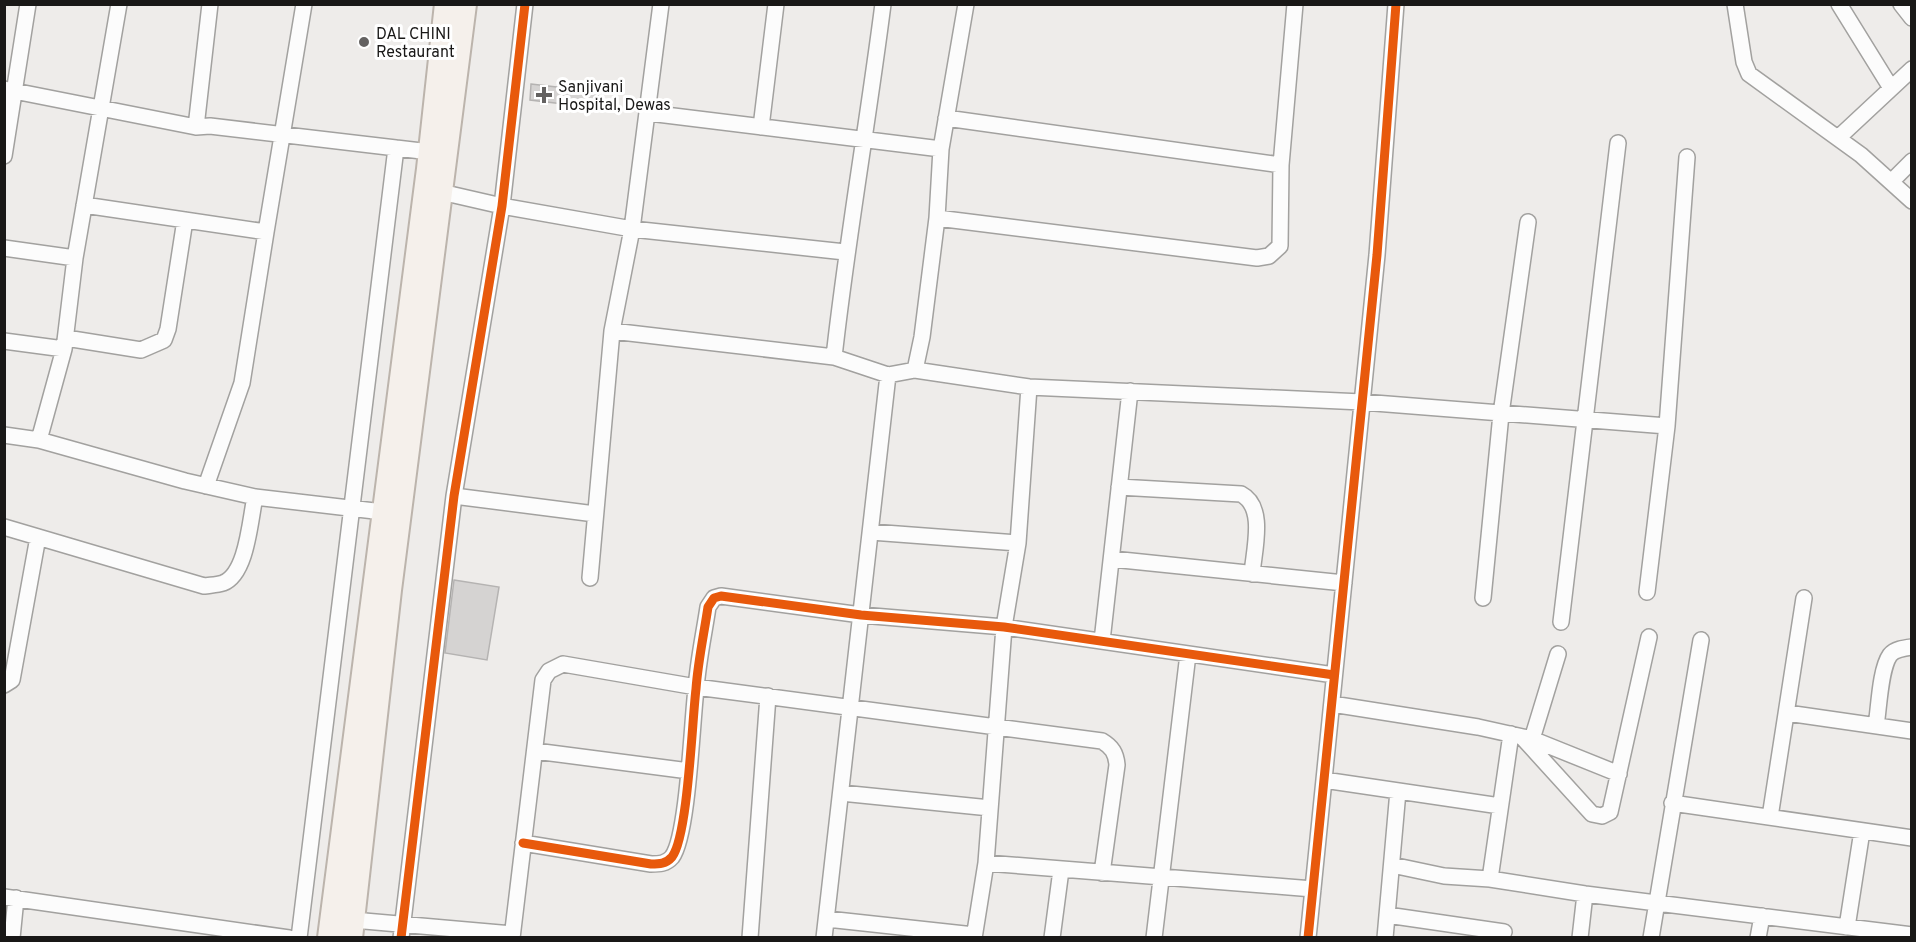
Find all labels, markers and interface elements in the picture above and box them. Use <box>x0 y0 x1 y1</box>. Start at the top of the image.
place label: DAL CHINI Restaurant <box>376 25 455 63</box>
marker: DAL CHINI Restaurant <box>357 35 371 49</box>
place label: Sanjivani Hospital, Dewas <box>558 78 671 116</box>
marker: Sanjivani Hospital, Dewas <box>535 86 553 104</box>

